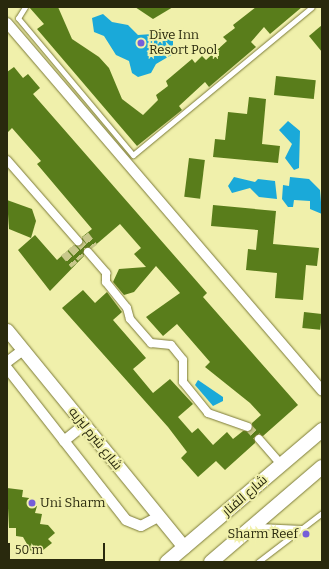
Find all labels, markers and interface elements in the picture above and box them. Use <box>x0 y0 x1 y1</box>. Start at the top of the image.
place label: Dive Inn Resort Pool <box>149 28 217 59</box>
marker: Dive Inn Resort Pool <box>136 38 146 48</box>
street label: شارع شرم ليزيه <box>65 404 125 474</box>
street label: شارع الفنار <box>219 472 271 520</box>
place label: Uni Sharm <box>40 495 105 511</box>
marker: Uni Sharm <box>27 498 37 508</box>
place label: Sharm Reef <box>227 526 298 542</box>
marker: Sharm Reef <box>301 529 311 539</box>
scale bar <box>10 535 107 561</box>
text: 50 m <box>15 543 43 557</box>

